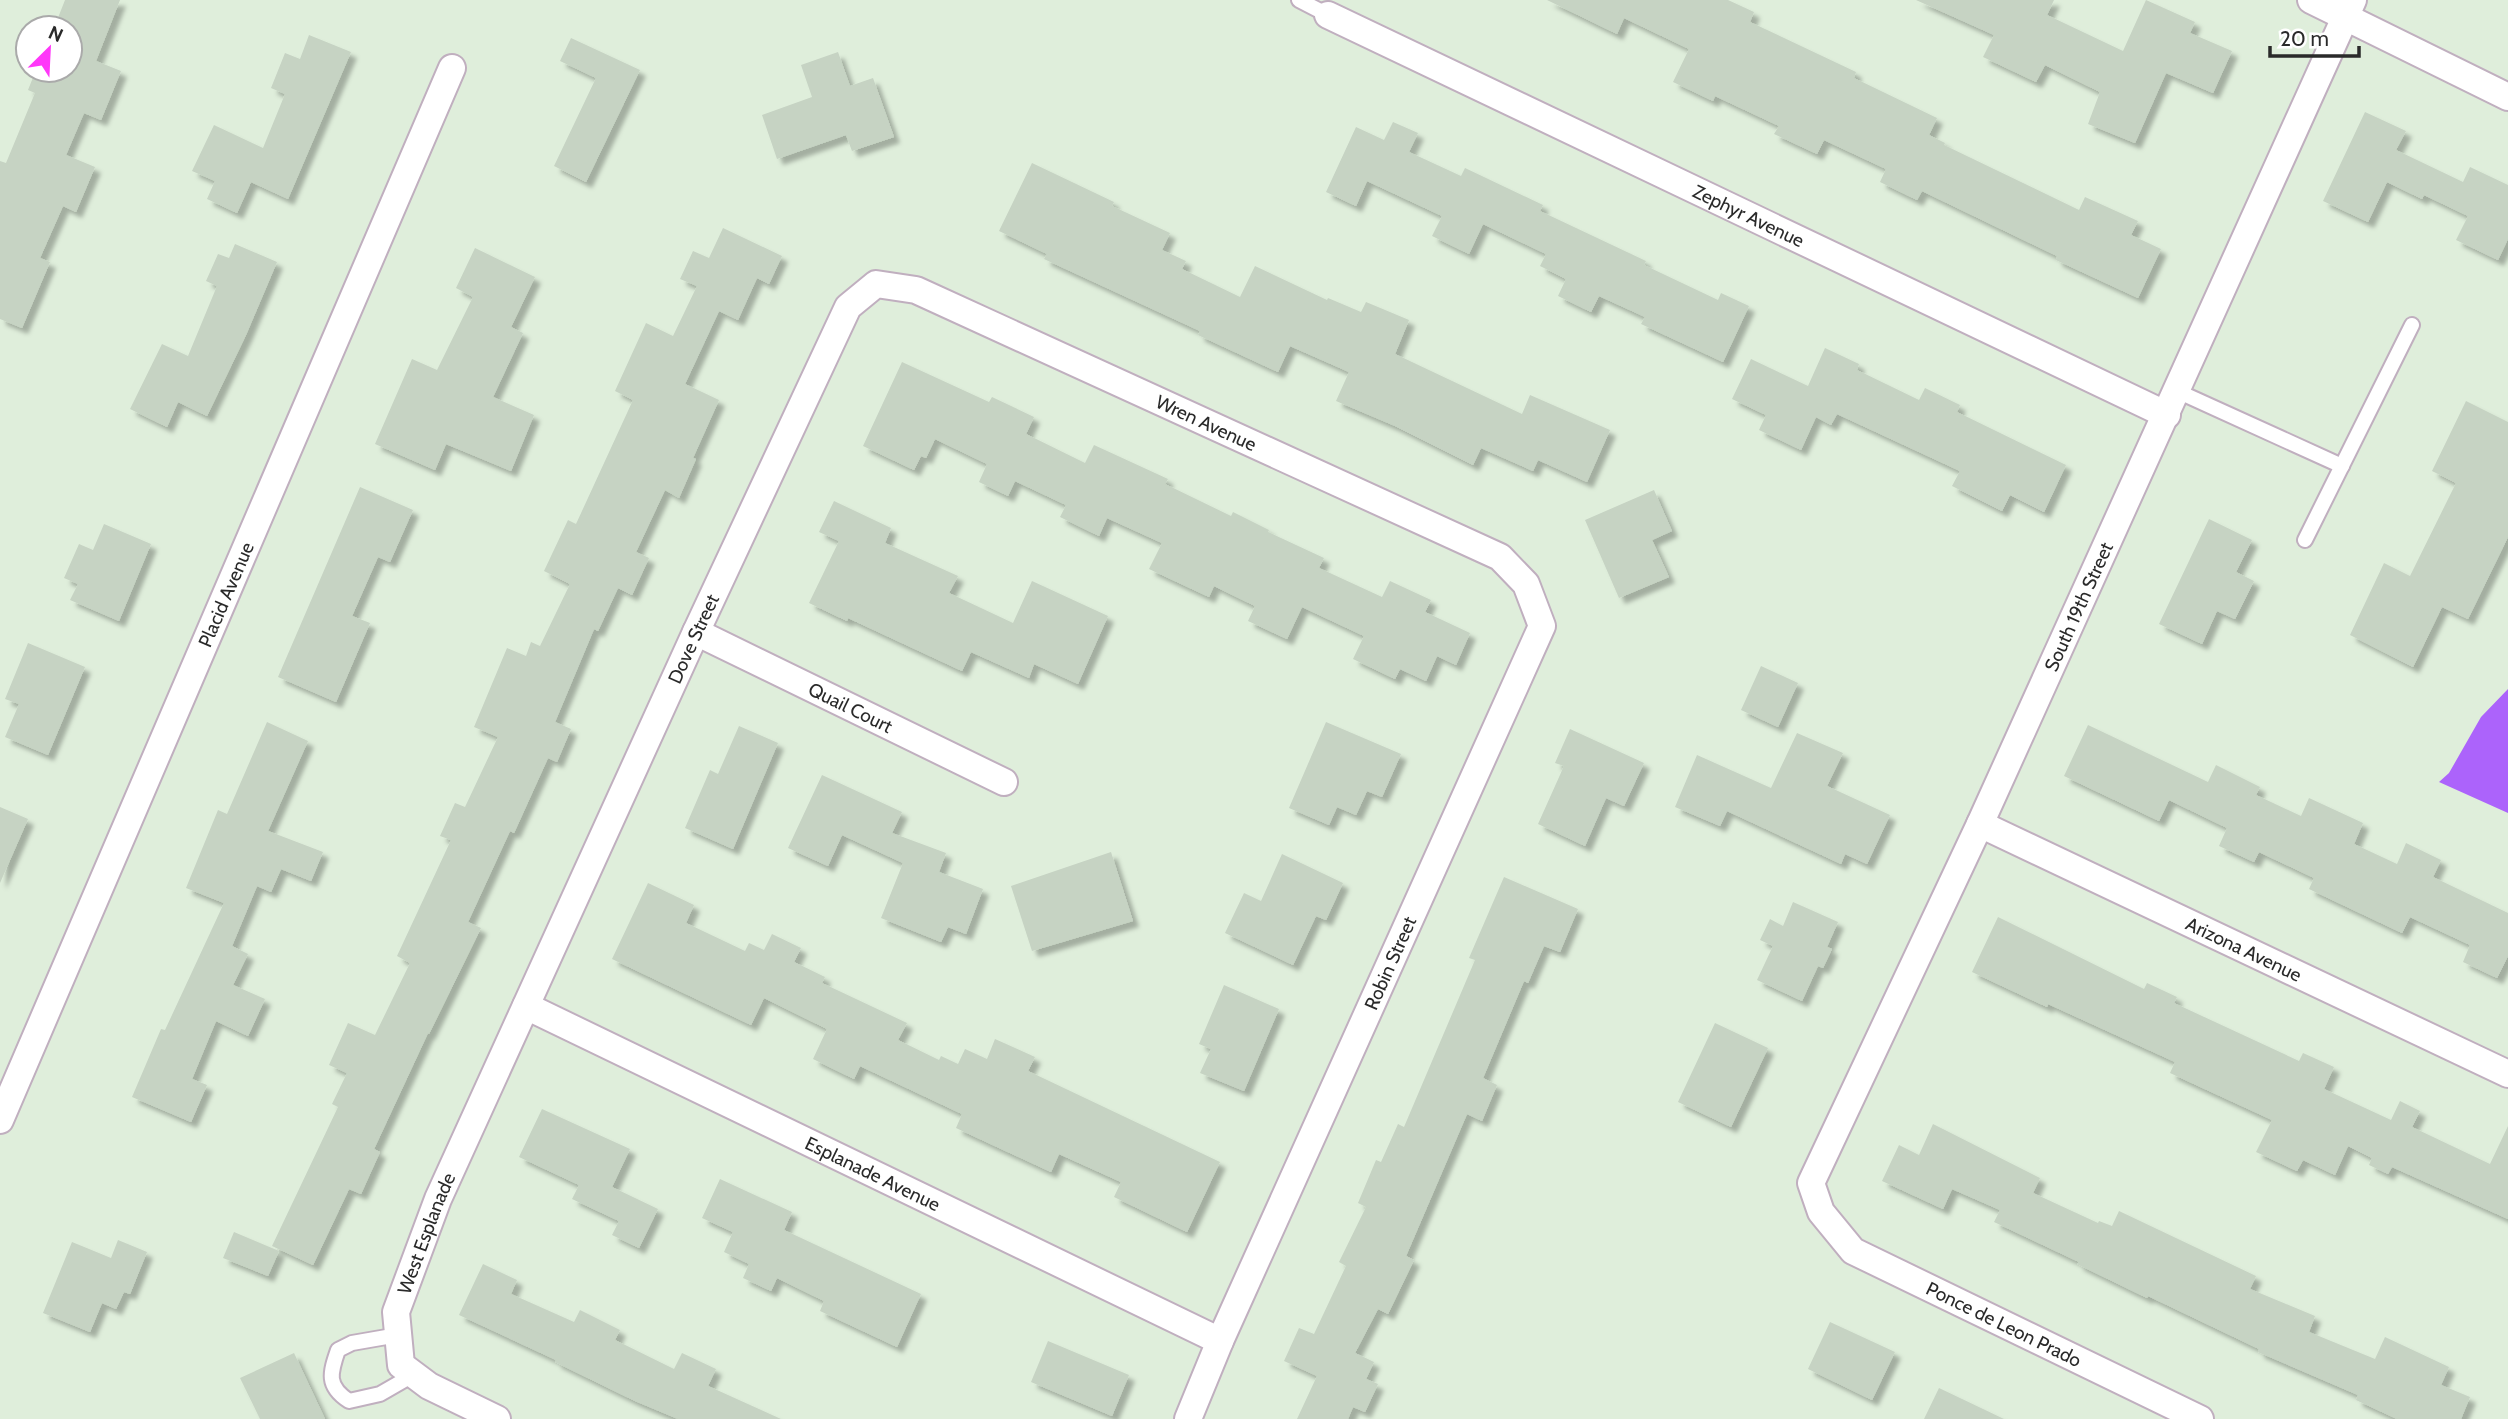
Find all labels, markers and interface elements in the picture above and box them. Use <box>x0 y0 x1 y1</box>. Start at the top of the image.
north arrow <box>14 14 84 84</box>
scale bar <box>2270 14 2359 58</box>
text: N <box>45 21 67 47</box>
text: 20 m <box>2280 26 2329 51</box>
street label: Zephyr Avenue <box>1689 180 1808 252</box>
street label: Wren Avenue <box>1152 390 1260 456</box>
street label: Placid Avenue <box>194 538 259 651</box>
street label: South 19th Street <box>2040 538 2118 675</box>
street label: Dove Street <box>663 590 724 687</box>
street label: Quail Court <box>805 678 897 738</box>
street label: Robin Street <box>1360 912 1422 1013</box>
street label: Arizona Avenue <box>2182 912 2305 987</box>
street label: Esplanade Avenue <box>801 1131 944 1216</box>
street label: West Esplanade <box>393 1169 460 1297</box>
street label: Ponce de Leon Prado <box>1922 1277 2085 1372</box>

